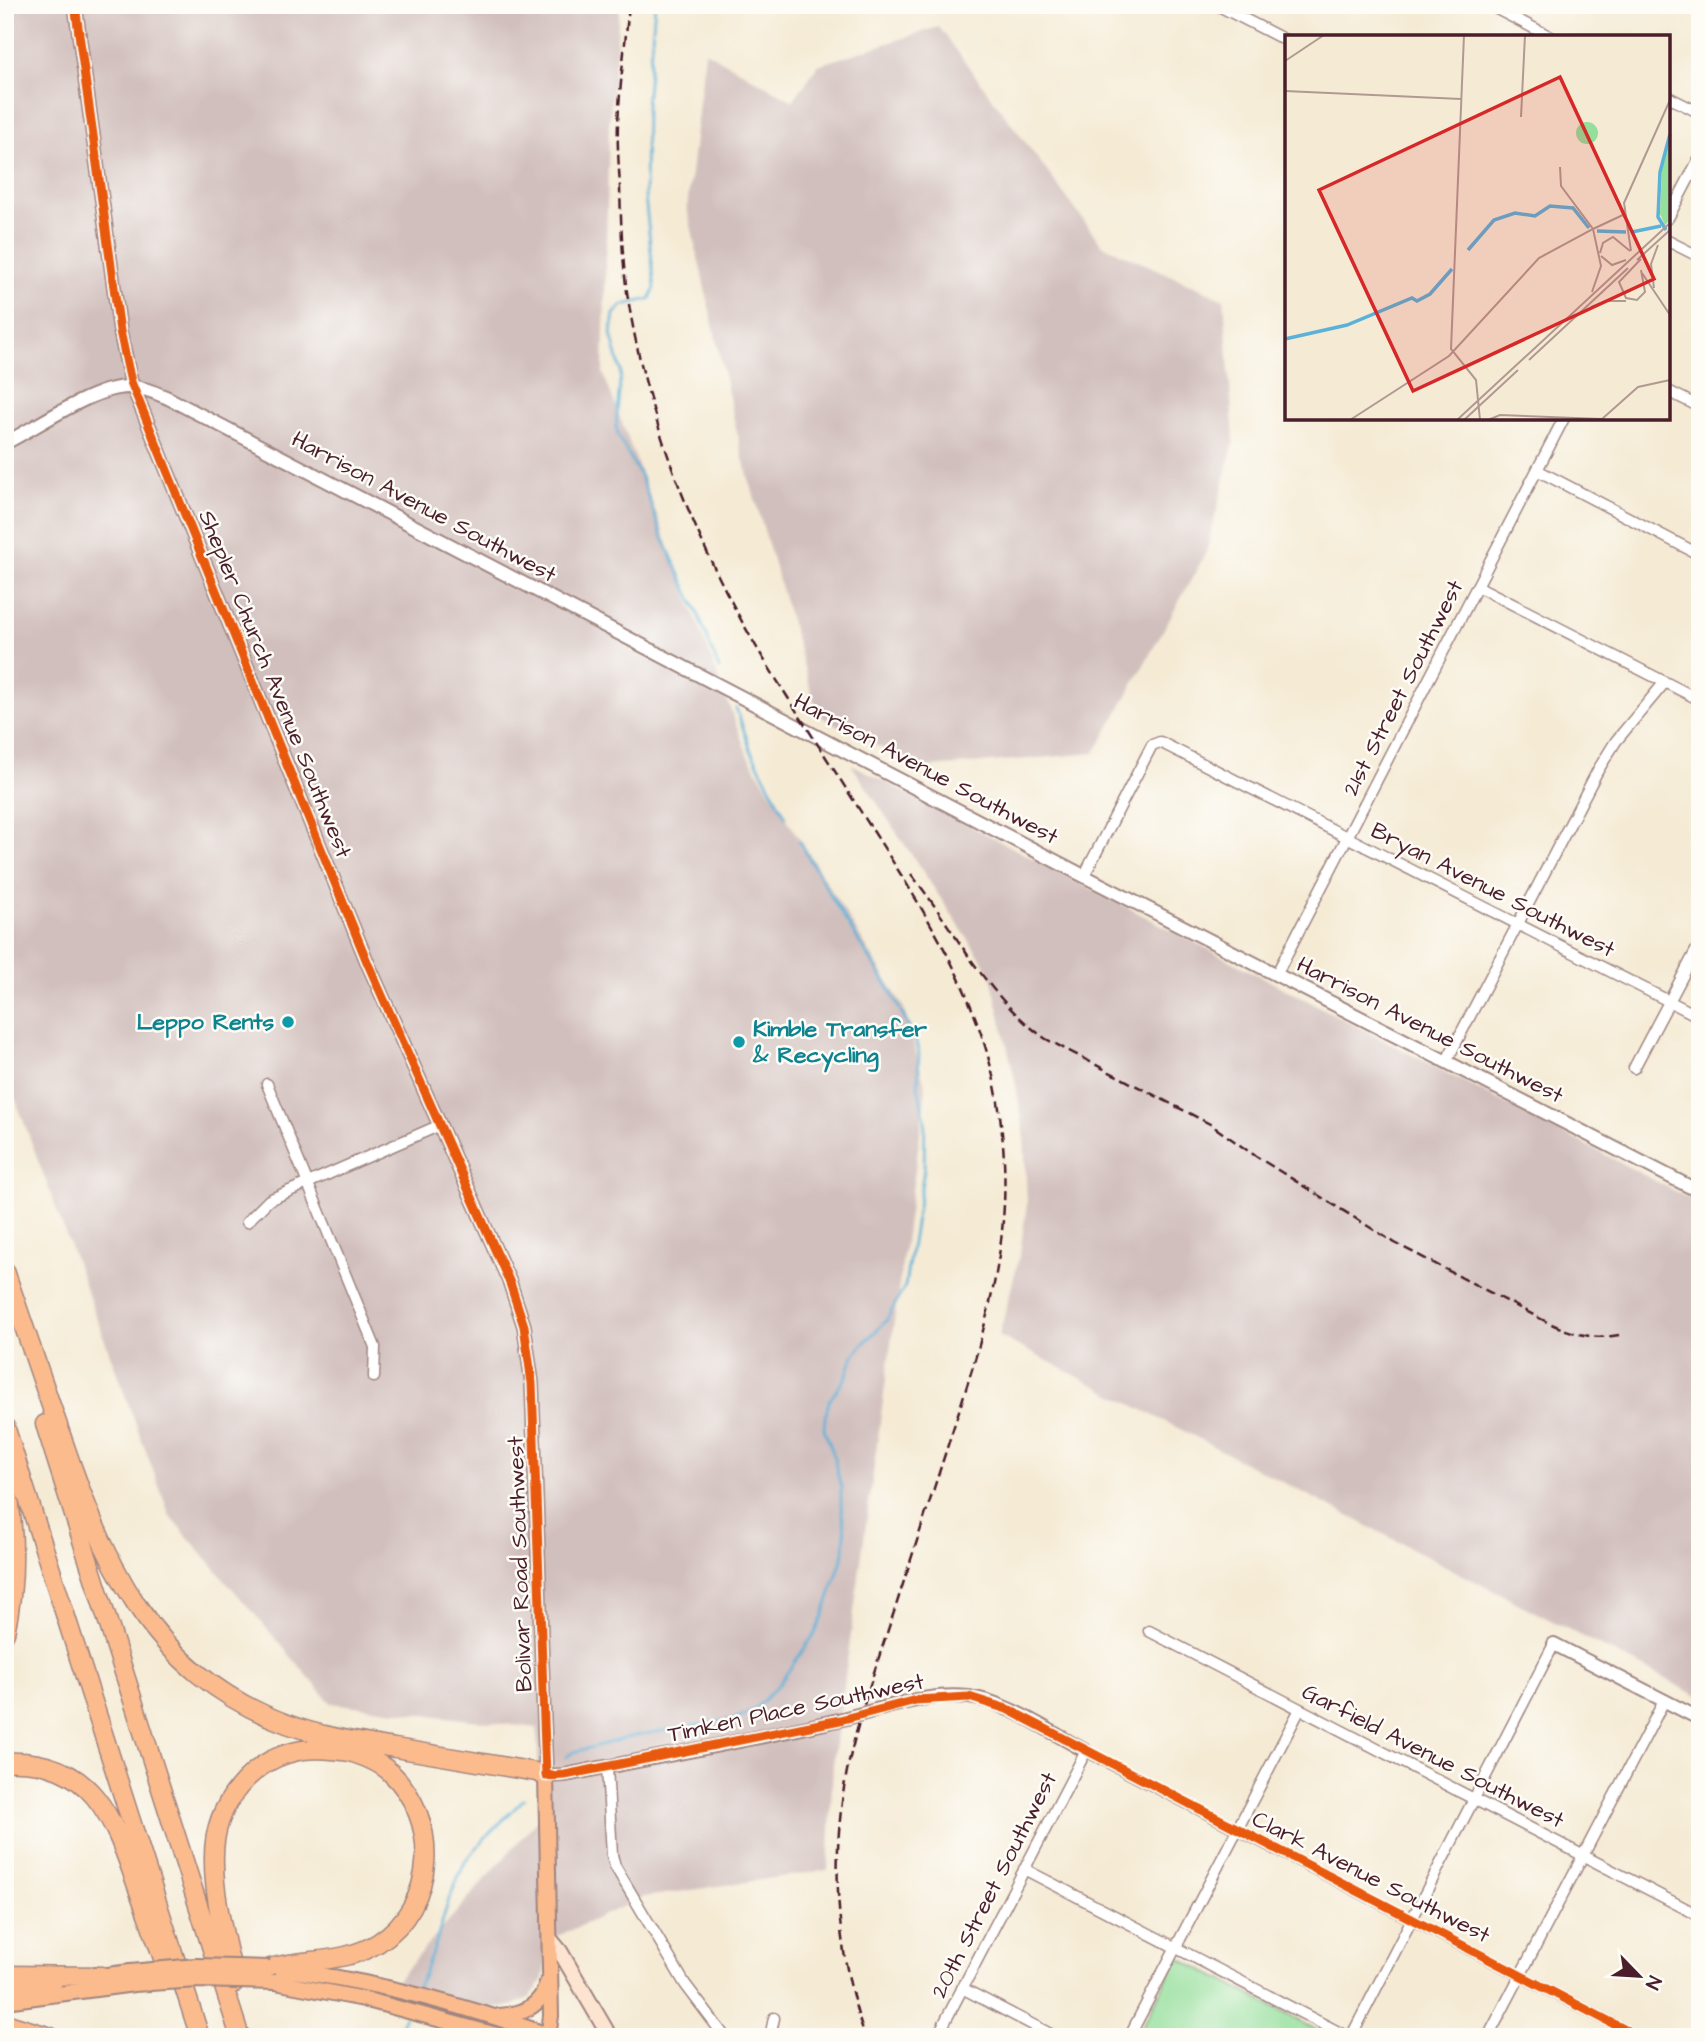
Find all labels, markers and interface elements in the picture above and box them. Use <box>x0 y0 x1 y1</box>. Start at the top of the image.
inset map <box>1285 35 1670 420</box>
street label: Harrison Avenue Southwest <box>286 423 563 591</box>
street label: Shepler Church Avenue Southwest <box>190 505 360 863</box>
street label: 21st Street Southwest <box>1335 574 1472 801</box>
street label: Harrison Avenue Southwest <box>788 685 1065 853</box>
street label: Bryan Avenue Southwest <box>1365 814 1621 967</box>
street label: Harrison Avenue Southwest <box>1291 949 1570 1112</box>
place label: Leppo Rents <box>137 1006 274 1038</box>
place label: Kimble Transfer & Recycling <box>752 1013 927 1073</box>
marker: Leppo Rents <box>280 1014 296 1030</box>
marker: Kimble Transfer & Recycling <box>731 1034 747 1050</box>
street label: Bolivar Road Southwest <box>500 1435 540 1692</box>
street label: Timken Place Southwest <box>665 1665 928 1751</box>
street label: Garfield Avenue Southwest <box>1296 1676 1570 1836</box>
street label: 20th Street Southwest <box>923 1766 1065 2004</box>
street label: Clark Avenue Southwest <box>1246 1803 1496 1951</box>
north arrow <box>1604 1940 1674 2010</box>
text: N <box>1638 1971 1668 1994</box>

